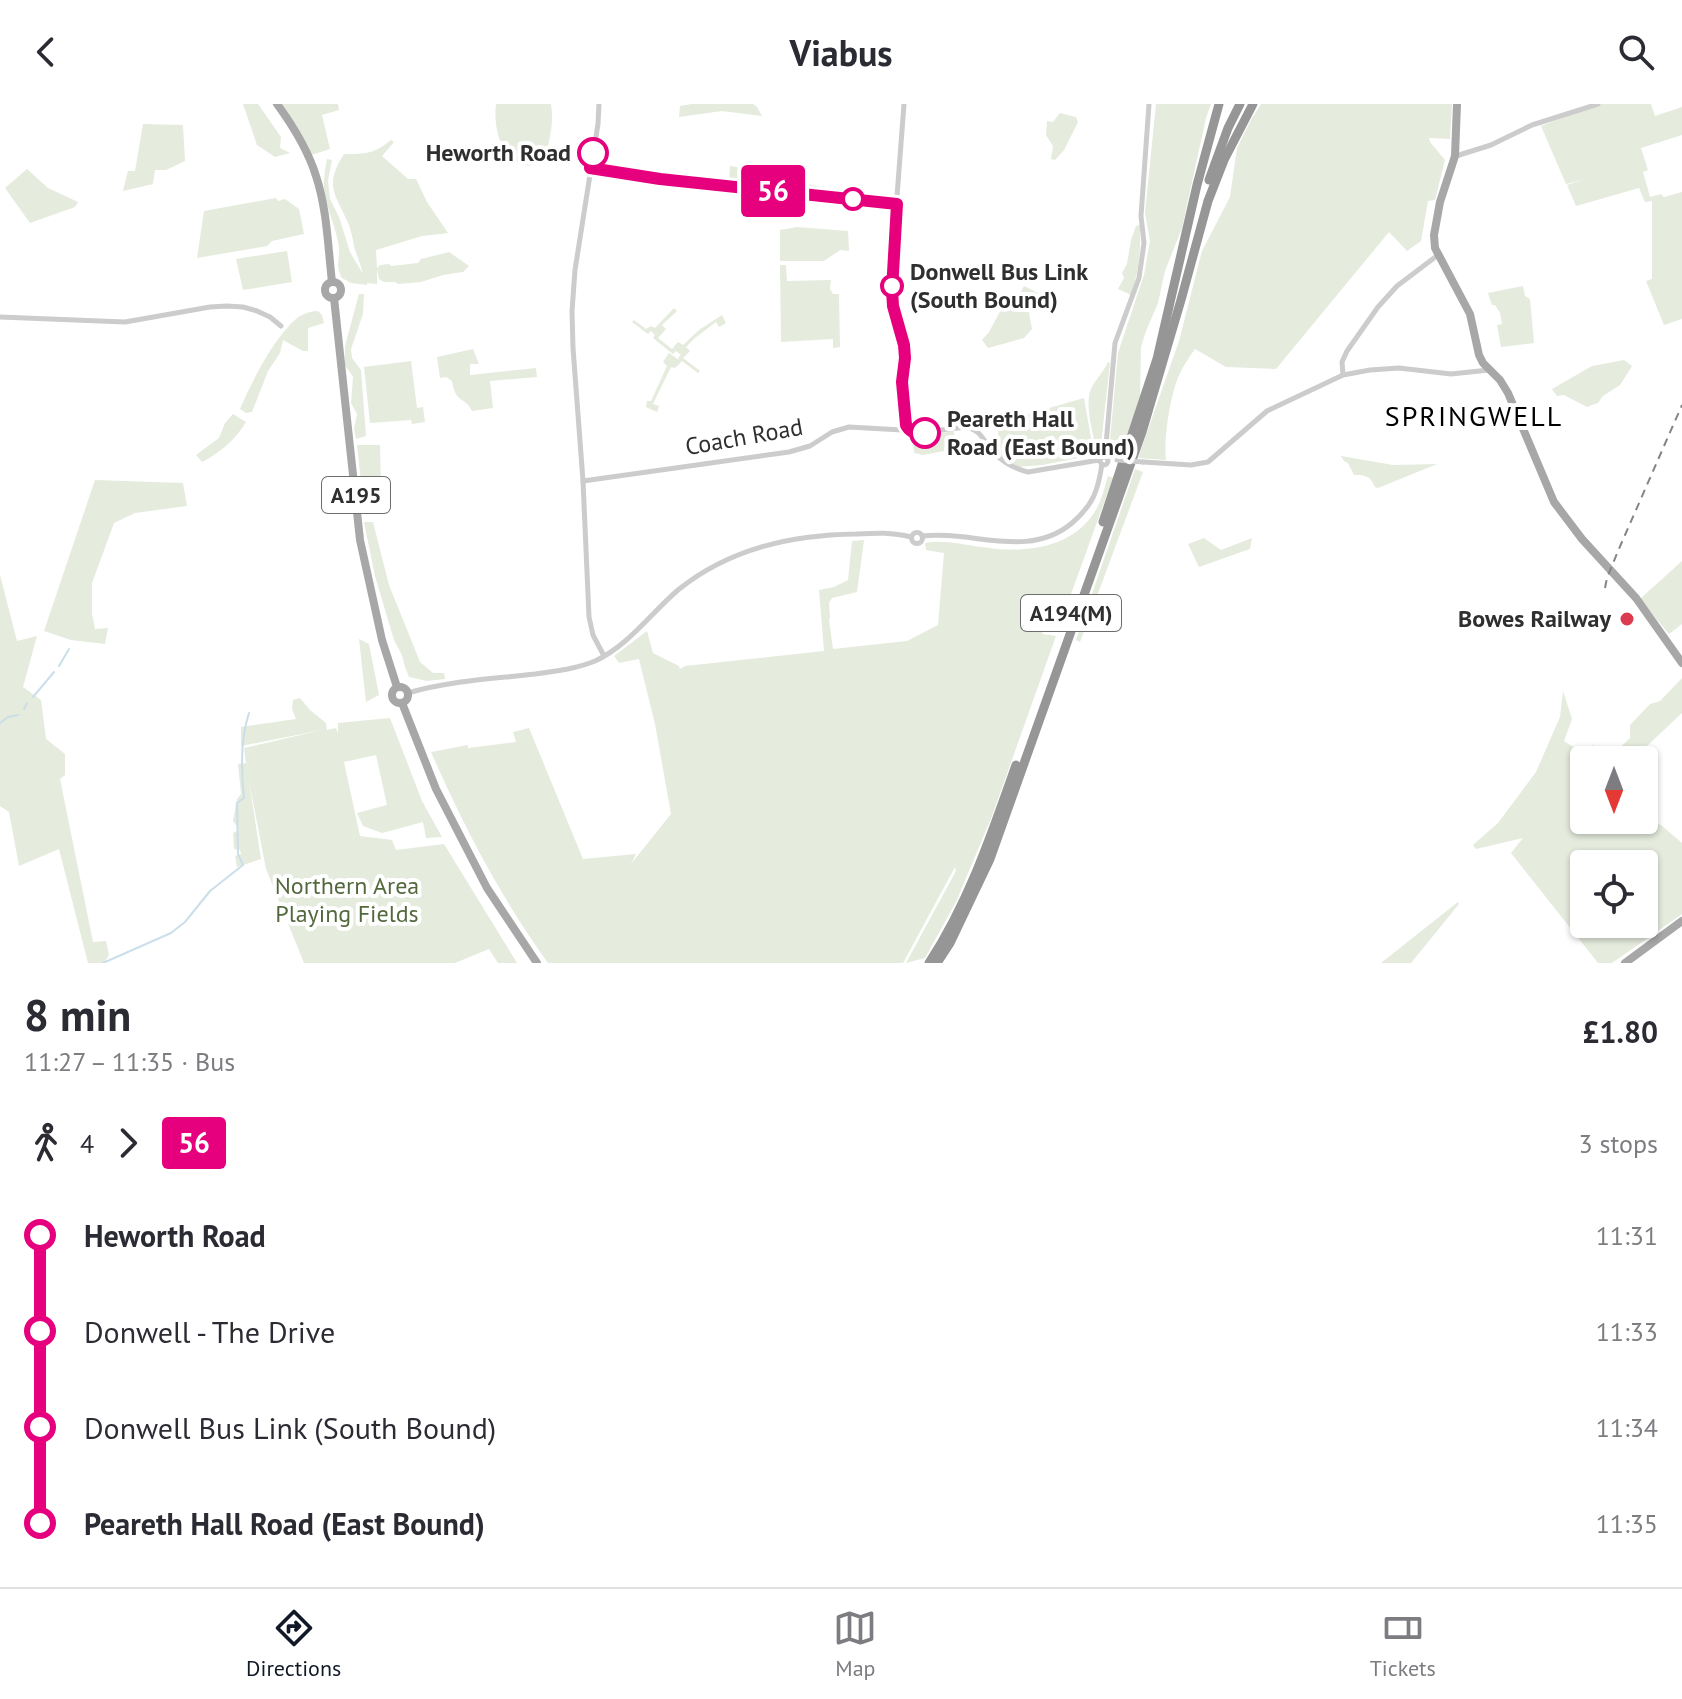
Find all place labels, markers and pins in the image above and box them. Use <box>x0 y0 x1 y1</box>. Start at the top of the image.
place label: Heworth Road <box>426 137 571 168</box>
marker: Heworth Road <box>578 138 608 168</box>
unlabelled marker <box>842 188 864 210</box>
place label: Donwell Bus Link (South Bound) <box>910 256 1088 315</box>
marker: Donwell Bus Link (South Bound) <box>881 275 903 297</box>
place label: Peareth Hall Road (East Bound) <box>947 403 1135 462</box>
marker: Peareth Hall Road (East Bound) <box>910 418 940 448</box>
place label: Bowes Railway <box>1458 603 1612 634</box>
marker: Bowes Railway <box>1618 610 1636 628</box>

